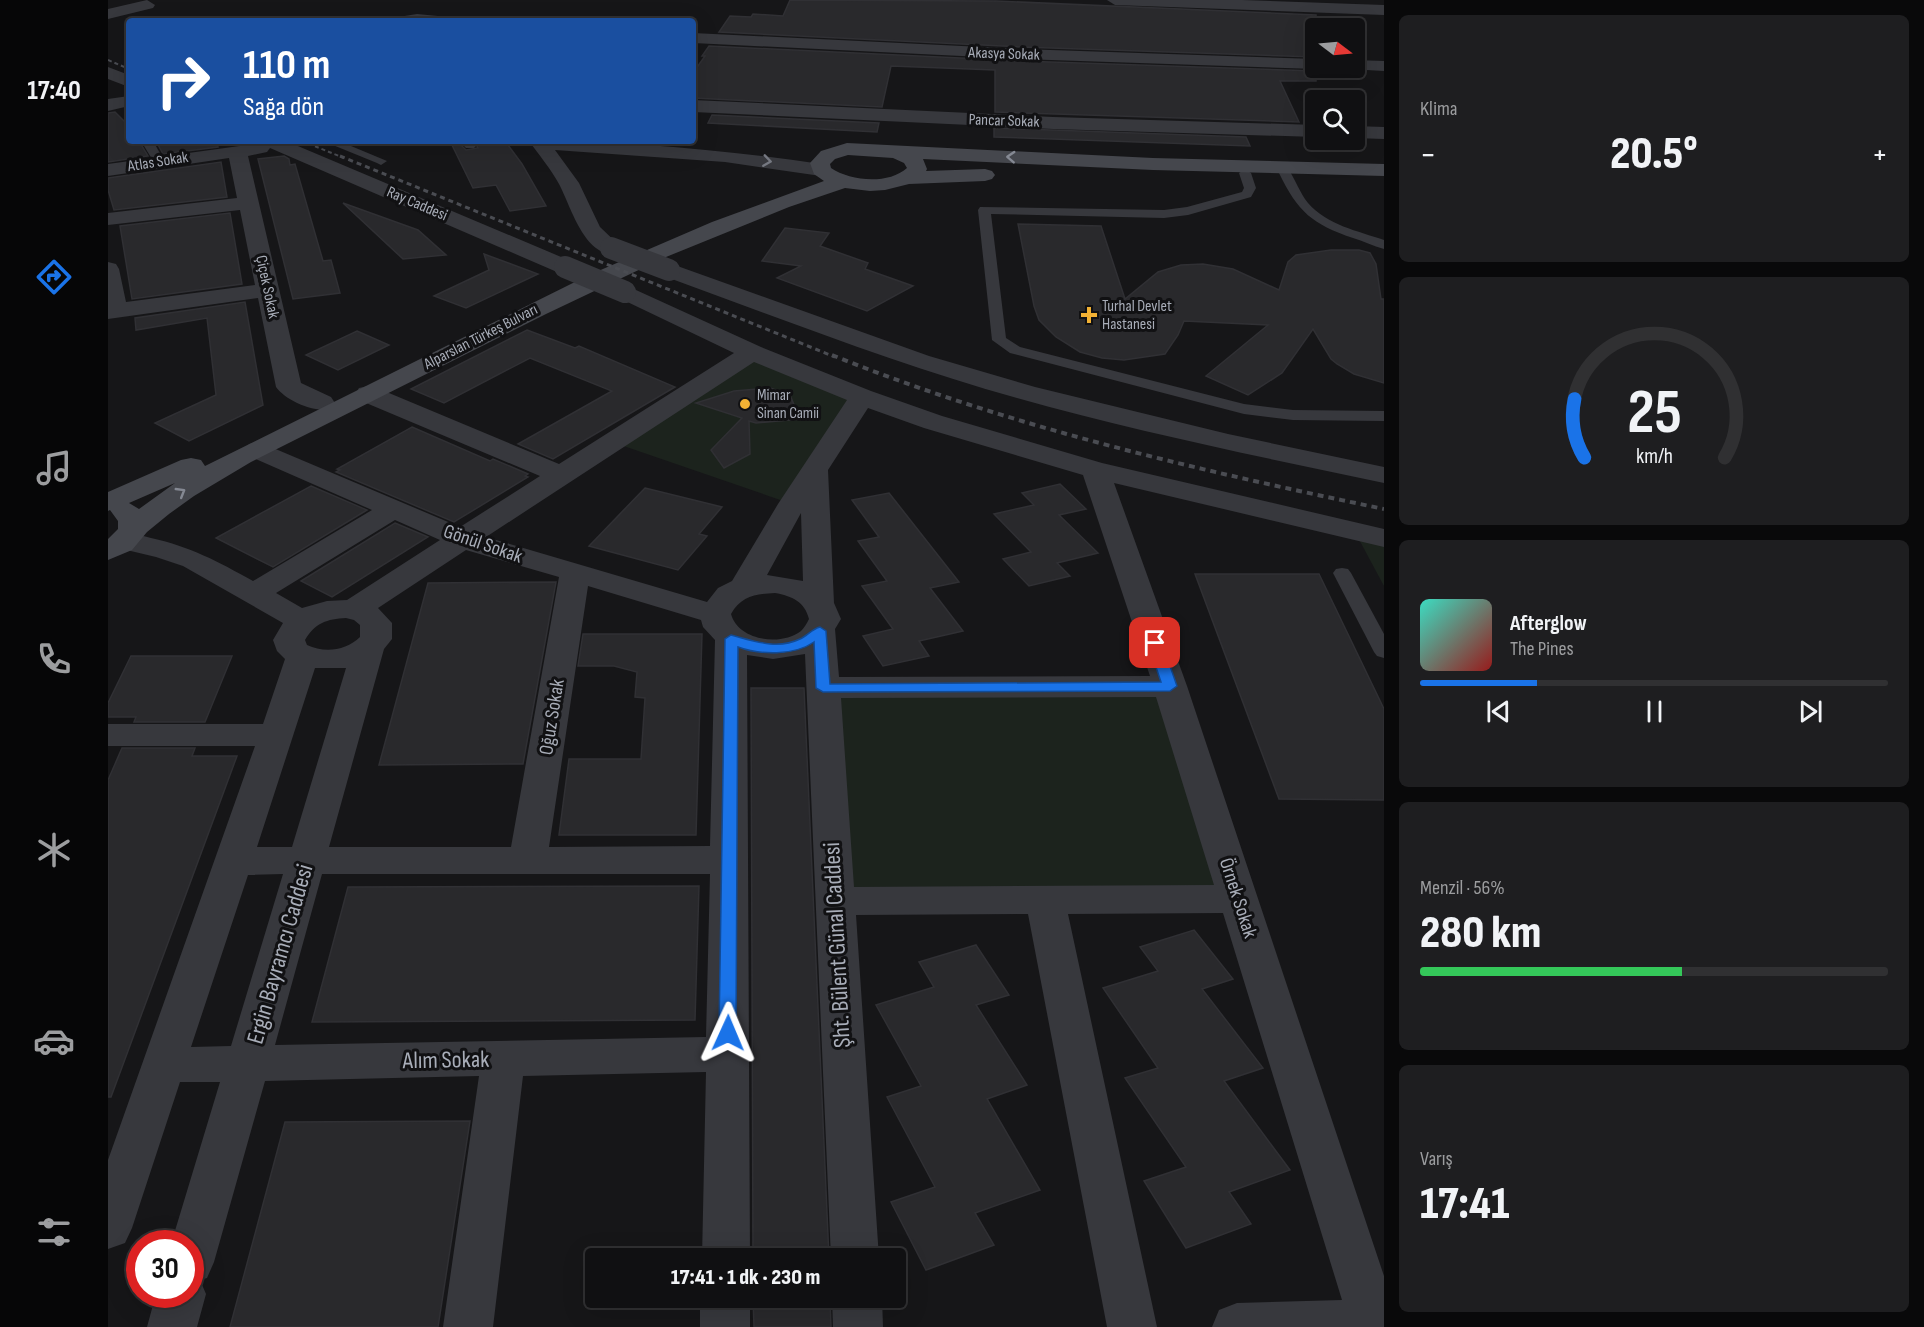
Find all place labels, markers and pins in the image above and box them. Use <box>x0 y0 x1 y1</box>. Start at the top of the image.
place label: Turhal Devlet Hastanesi <box>1102 297 1172 334</box>
marker: Turhal Devlet Hastanesi <box>1080 306 1098 324</box>
place label: Mimar Sinan Camii <box>757 386 819 423</box>
marker: Mimar Sinan Camii <box>738 397 752 411</box>
pin <box>1129 617 1180 668</box>

